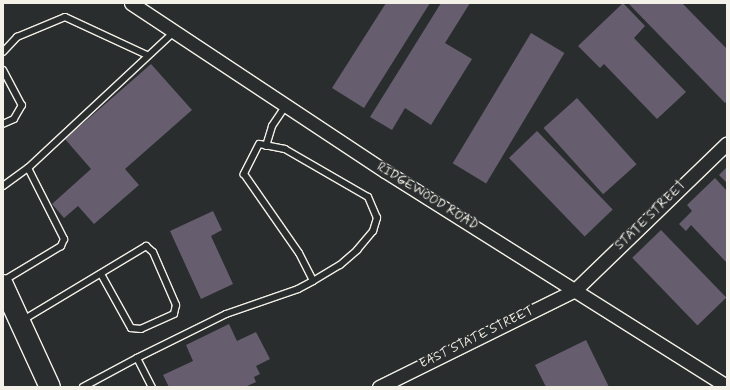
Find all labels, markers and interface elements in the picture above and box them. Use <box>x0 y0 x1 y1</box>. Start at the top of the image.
street label: RIDGEWOOD ROAD <box>374 160 480 234</box>
street label: STATE STREET <box>612 178 690 254</box>
street label: EAST STATE STREET <box>416 303 538 373</box>

